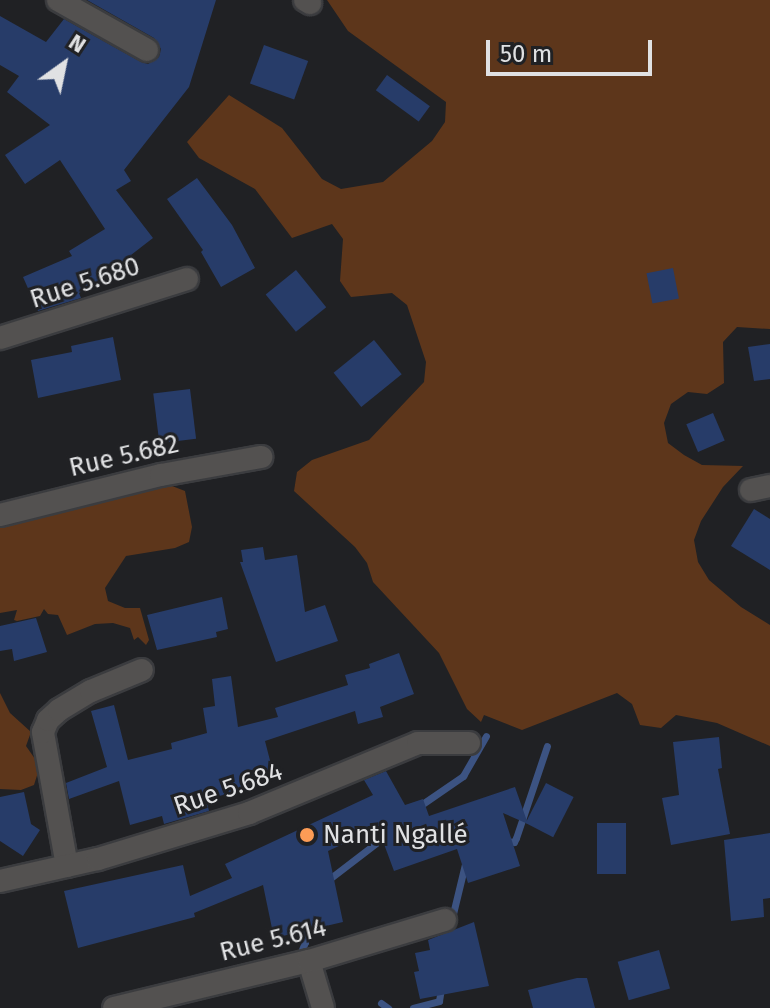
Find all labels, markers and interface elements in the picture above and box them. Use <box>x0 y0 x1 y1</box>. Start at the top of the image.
north arrow <box>24 24 104 104</box>
scale bar <box>490 24 656 74</box>
text: N <box>64 28 91 59</box>
text: 50 m <box>500 40 552 68</box>
street label: Rue 5.680 <box>26 251 144 315</box>
street label: Rue 5.682 <box>66 428 182 484</box>
street label: Rue 5.684 <box>170 756 286 822</box>
place label: Nanti Ngallé <box>323 819 468 851</box>
marker: Nanti Ngallé <box>298 826 316 844</box>
street label: Rue 5.614 <box>217 912 329 968</box>

